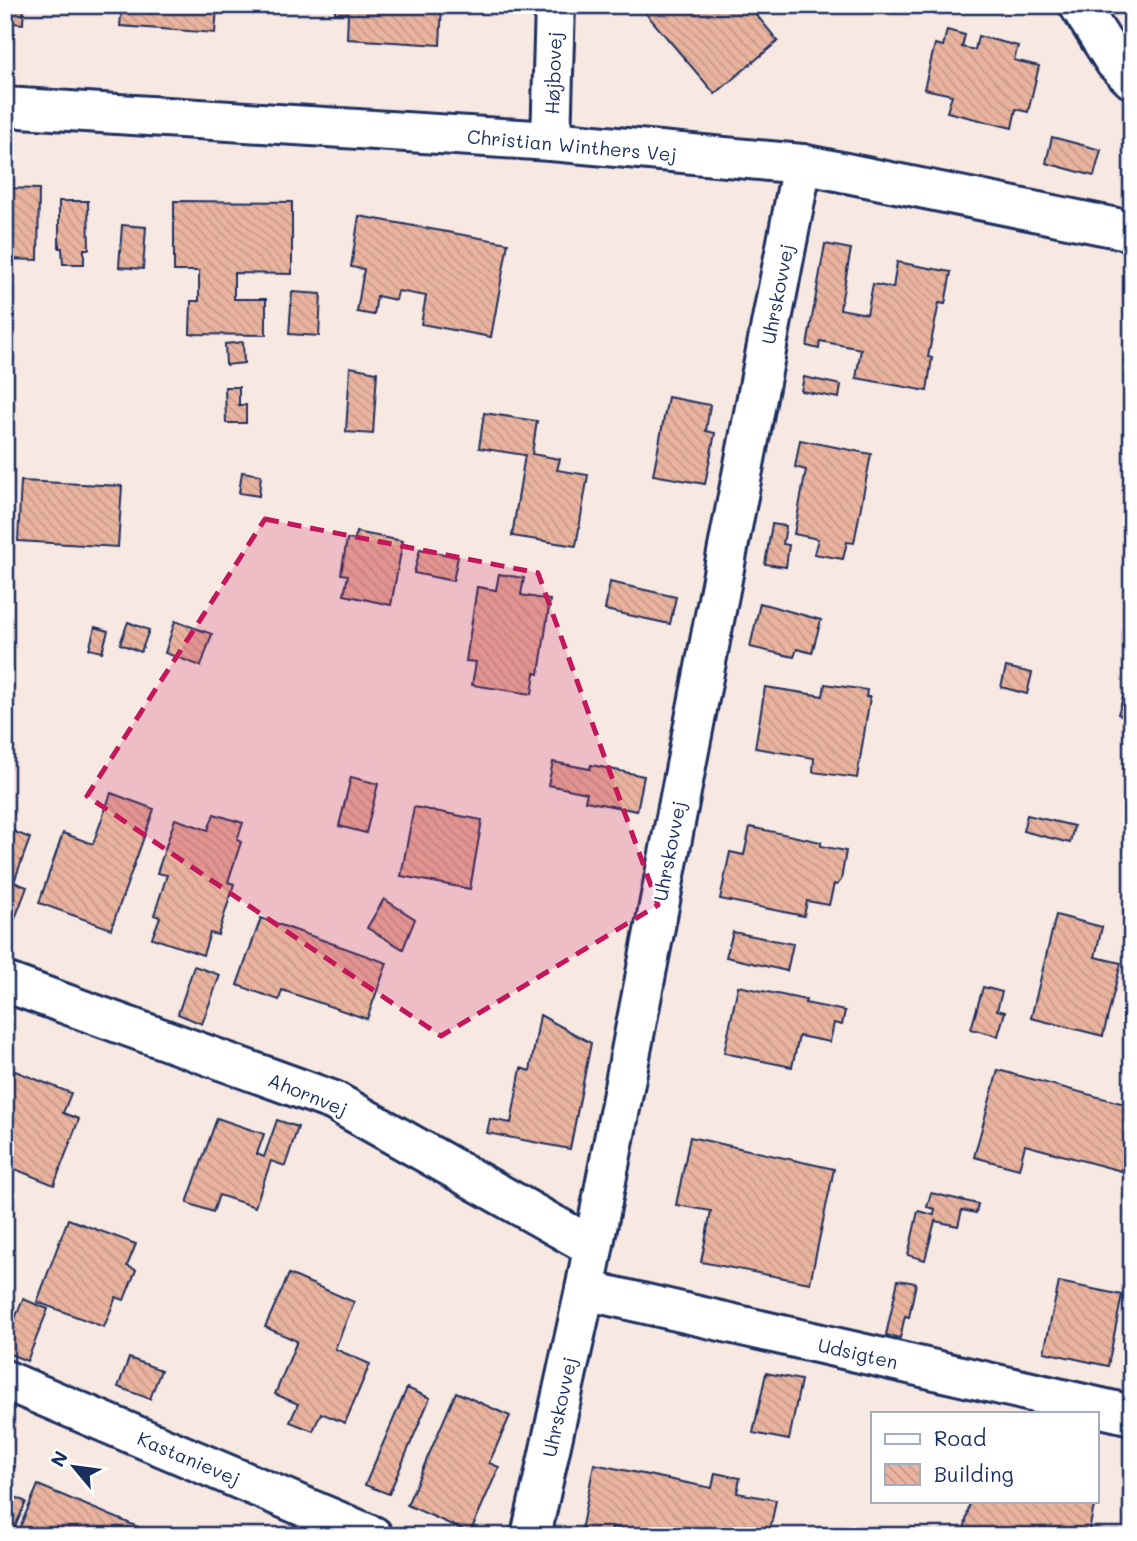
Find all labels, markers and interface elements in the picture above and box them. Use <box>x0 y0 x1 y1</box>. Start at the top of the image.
street label: Højbovej <box>539 31 567 115</box>
street label: Christian Winthers Vej <box>466 123 678 167</box>
street label: Uhrskovvej <box>755 242 799 346</box>
street label: Uhrskovvej <box>647 799 691 903</box>
street label: Ahornvej <box>265 1067 351 1121</box>
street label: Udsigten <box>816 1332 900 1374</box>
street label: Uhrskovvej <box>536 1355 582 1459</box>
legend <box>871 1412 1098 1502</box>
text: Road <box>934 1424 986 1451</box>
street label: Kastanievej <box>134 1425 244 1491</box>
north arrow <box>38 1432 108 1502</box>
text: N <box>44 1446 73 1471</box>
text: Building <box>934 1460 1014 1487</box>

